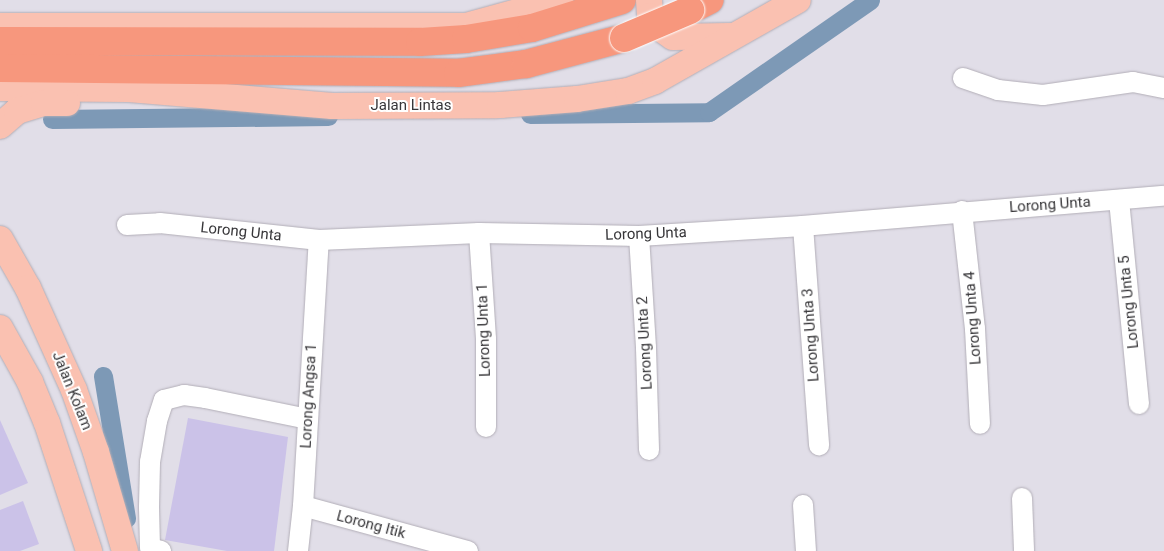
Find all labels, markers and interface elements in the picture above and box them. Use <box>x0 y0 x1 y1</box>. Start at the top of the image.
street label: Jalan Lintas <box>370 97 452 115</box>
street label: Lorong Unta <box>1009 193 1091 217</box>
street label: Lorong Unta <box>199 219 283 245</box>
street label: Lorong Unta <box>605 224 687 244</box>
street label: Lorong Unta 5 <box>1115 254 1143 350</box>
street label: Lorong Unta 4 <box>961 271 985 365</box>
street label: Lorong Unta 1 <box>473 283 495 377</box>
street label: Lorong Unta 3 <box>799 288 823 382</box>
street label: Lorong Unta 2 <box>634 296 656 390</box>
street label: Lorong Angsa 1 <box>297 343 321 449</box>
street label: Jalan Kolam <box>48 349 96 433</box>
street label: Lorong Itik <box>334 507 408 543</box>

